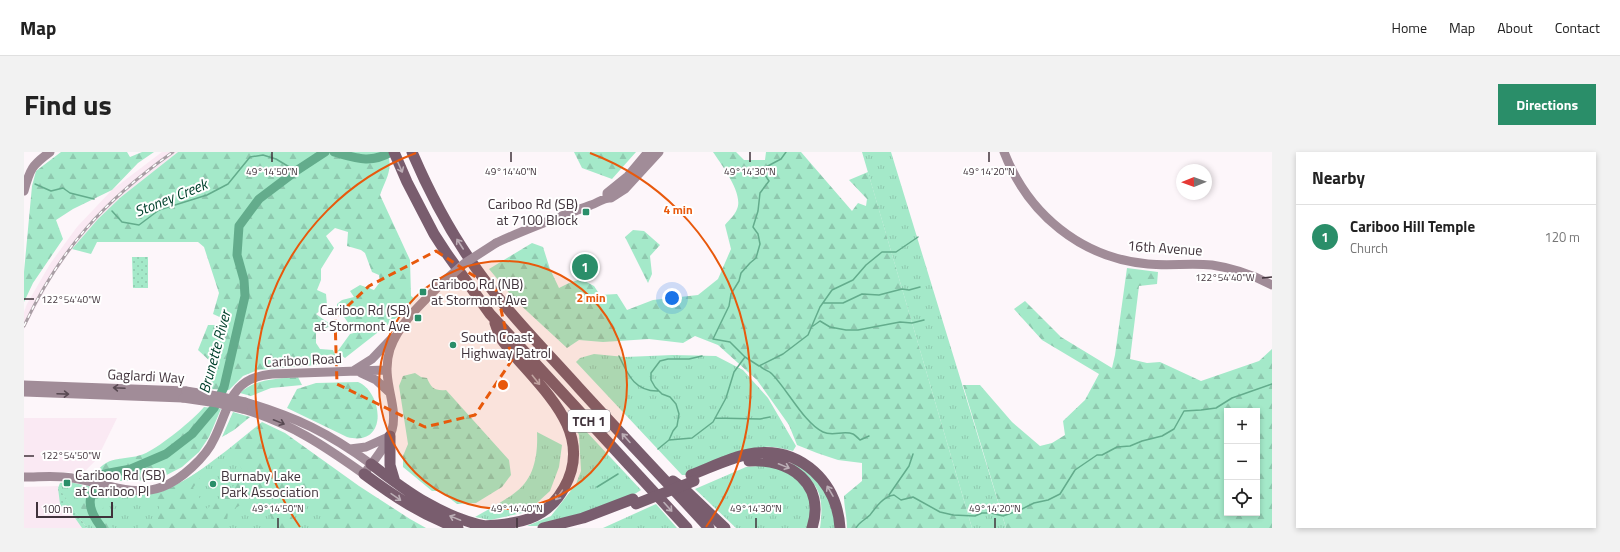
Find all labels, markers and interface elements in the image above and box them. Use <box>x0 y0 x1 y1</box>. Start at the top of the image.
text: Map <box>20 13 56 42</box>
text: Home <box>1392 17 1427 38</box>
text: Map <box>1449 17 1475 38</box>
text: About <box>1497 17 1533 38</box>
text: Contact <box>1555 17 1600 38</box>
text: Find us <box>24 83 112 126</box>
button: Directions <box>1498 84 1596 125</box>
one-way arrow <box>397 160 404 172</box>
text: 49°14'50"N <box>246 164 298 179</box>
text: 49°14'40"N <box>485 164 537 179</box>
text: 49°14'30"N <box>724 164 776 179</box>
text: 49°14'20"N <box>963 164 1015 179</box>
north arrow <box>1176 164 1212 200</box>
text: Nearby <box>1312 165 1365 191</box>
water label: Stoney Creek <box>131 172 213 223</box>
place label: Cariboo Rd (SB) at 7100 Block <box>488 193 578 230</box>
text: 4 min <box>663 200 693 219</box>
marker: Cariboo Rd (SB) at 7100 Block <box>581 207 591 217</box>
text: Cariboo Hill Temple <box>1350 215 1475 238</box>
text: 1 <box>1321 227 1329 247</box>
text: 120 m <box>1544 227 1580 247</box>
street label: 16th Avenue <box>1127 234 1203 261</box>
text: Church <box>1350 238 1388 258</box>
one-way arrow <box>456 239 464 250</box>
pin: 1 <box>572 252 598 282</box>
text: 122°54'40"W <box>1195 270 1255 285</box>
place label: Cariboo Rd (NB) at Stormont Ave <box>431 273 527 310</box>
marker: Cariboo Rd (NB) at Stormont Ave <box>418 287 428 297</box>
text: 2 min <box>576 288 606 307</box>
your location <box>662 288 682 308</box>
text: 122°54'40"W <box>41 292 101 307</box>
place label: Cariboo Rd (SB) at Stormont Ave <box>314 299 410 336</box>
water label: Brunette River <box>192 306 237 396</box>
marker: Cariboo Rd (SB) at Stormont Ave <box>413 313 423 323</box>
place label: South Coast Highway Patrol <box>461 326 551 363</box>
marker: South Coast Highway Patrol <box>448 340 458 350</box>
street label: Cariboo Road <box>263 347 343 372</box>
street label: Gaglardi Way <box>107 363 185 388</box>
one-way arrow <box>531 375 540 385</box>
centre of rings <box>496 378 510 392</box>
one-way arrow <box>113 384 126 391</box>
one-way arrow <box>56 390 69 397</box>
map controls <box>1224 408 1260 516</box>
button: + <box>1224 408 1260 444</box>
road number: TCH 1 <box>568 410 610 432</box>
one-way arrow <box>273 419 285 427</box>
one-way arrow <box>621 433 630 444</box>
button: − <box>1224 444 1260 480</box>
text: 122°54'50"W <box>41 448 101 463</box>
one-way arrow <box>778 463 790 470</box>
place label: Cariboo Rd (SB) at Cariboo Pl <box>75 464 165 501</box>
place label: Burnaby Lake Park Association <box>221 465 319 502</box>
marker: Cariboo Rd (SB) at Cariboo Pl <box>62 478 72 488</box>
marker: Burnaby Lake Park Association <box>208 479 218 489</box>
button: locate <box>1224 480 1260 516</box>
one-way arrow <box>826 485 834 497</box>
one-way arrow <box>555 490 563 501</box>
one-way arrow <box>390 493 401 501</box>
scale bar <box>36 500 113 519</box>
text: 100 m <box>42 501 72 517</box>
text: 49°14'50"N <box>252 501 304 516</box>
text: 49°14'40"N <box>491 501 543 516</box>
text: 49°14'30"N <box>730 501 782 516</box>
text: 49°14'20"N <box>969 501 1021 516</box>
one-way arrow <box>663 502 672 512</box>
one-way arrow <box>450 513 462 521</box>

